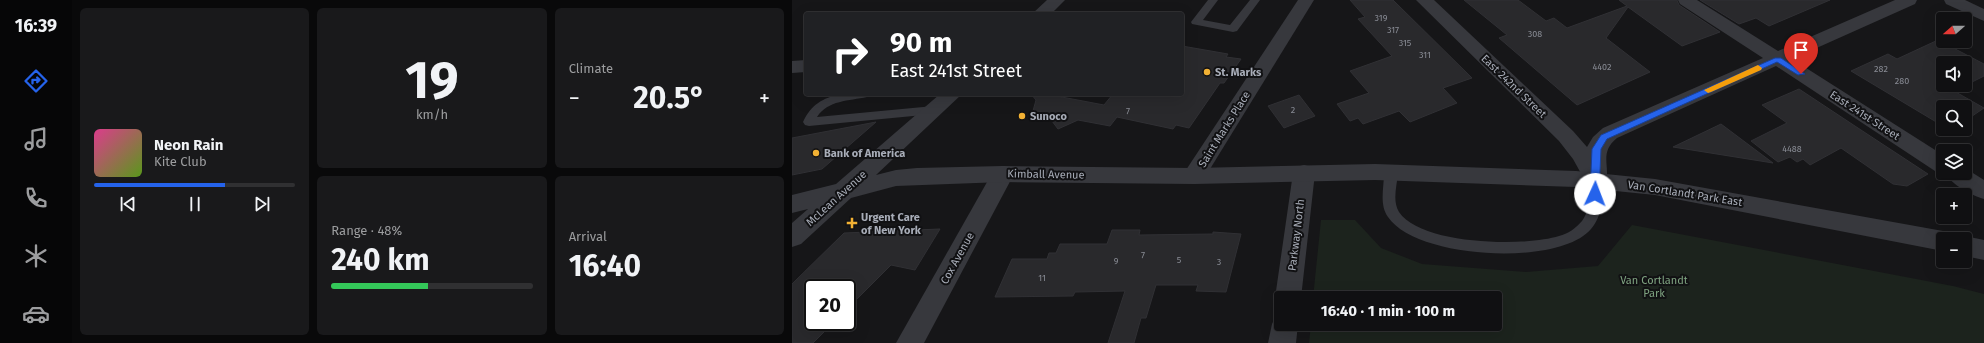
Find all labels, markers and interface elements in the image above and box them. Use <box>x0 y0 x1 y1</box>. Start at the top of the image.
north arrow <box>1936 12 1972 48</box>
map controls <box>1936 12 1972 268</box>
house number: 319 <box>1375 13 1388 23</box>
text: 16:39 <box>15 15 57 37</box>
house number: 317 <box>1387 25 1399 35</box>
text: 90 m <box>890 26 952 59</box>
icon: right <box>824 28 876 80</box>
house number: 308 <box>1528 29 1542 39</box>
pin <box>1784 33 1818 74</box>
house number: 315 <box>1399 38 1412 48</box>
icon: arrive <box>1790 39 1812 61</box>
text: 19 <box>405 49 459 112</box>
house number: 311 <box>1419 50 1431 60</box>
street label: East 242nd Street <box>1478 52 1549 121</box>
button: sound <box>1936 56 1972 92</box>
text: East 241st Street <box>890 60 1022 82</box>
text: Climate <box>569 61 613 76</box>
house number: 4402 <box>1593 62 1611 72</box>
house number: 282 <box>1874 64 1888 74</box>
place label: St. Marks <box>1215 66 1262 79</box>
icon: directions <box>22 67 50 95</box>
marker: St. Marks <box>1202 67 1212 77</box>
house number: 280 <box>1895 76 1909 86</box>
text: 20.5° <box>633 80 705 116</box>
text: − <box>569 85 580 112</box>
text: + <box>759 85 770 112</box>
street label: East 241st Street <box>1827 88 1902 143</box>
street label: Saint Marks Place <box>1196 89 1253 170</box>
button: search <box>1936 100 1972 136</box>
house number: 2 <box>1291 105 1295 115</box>
house number: 7 <box>1126 106 1130 116</box>
text: km/h <box>416 107 448 122</box>
place label: Sunoco <box>1030 110 1067 123</box>
marker: Sunoco <box>1017 111 1027 121</box>
icon: music <box>22 125 50 153</box>
text: Neon Rain <box>154 136 223 154</box>
house number: 4488 <box>1782 144 1802 154</box>
button: layers <box>1936 144 1972 180</box>
place label: Bank of America <box>824 147 905 160</box>
marker: Bank of America <box>811 148 821 158</box>
text: Kite Club <box>154 154 207 169</box>
street label: Kimball Avenue <box>1007 167 1085 182</box>
street label: McLean Avenue <box>803 168 869 229</box>
position arrow <box>1574 173 1616 215</box>
street label: Van Cortlandt Park East <box>1627 178 1743 209</box>
icon: phone <box>22 184 50 212</box>
button: + <box>1936 188 1972 224</box>
icon: previous <box>117 193 139 215</box>
icon: pause <box>184 193 206 215</box>
icon: next <box>251 193 273 215</box>
street label: Parkway North <box>1286 198 1307 272</box>
place label: Urgent Care of New York <box>861 211 922 237</box>
marker: Urgent Care of New York <box>846 217 858 229</box>
text: Range · 48% <box>331 223 402 238</box>
text: Arrival <box>569 229 607 244</box>
street label: Cox Avenue <box>938 230 977 286</box>
button: − <box>1936 232 1972 268</box>
icon: climate <box>22 242 50 270</box>
text: 240 km <box>331 242 430 278</box>
text: 16:40 <box>569 248 641 284</box>
house number: 7 <box>1141 250 1145 260</box>
house number: 5 <box>1177 255 1182 265</box>
house number: 9 <box>1114 256 1119 266</box>
house number: 3 <box>1217 257 1221 267</box>
house number: 11 <box>1038 273 1046 283</box>
park label: Van Cortlandt Park <box>1620 274 1688 300</box>
speed limit sign: 20 <box>804 279 856 331</box>
icon: car <box>22 300 50 328</box>
text: 16:40 · 1 min · 100 m <box>1321 302 1455 320</box>

